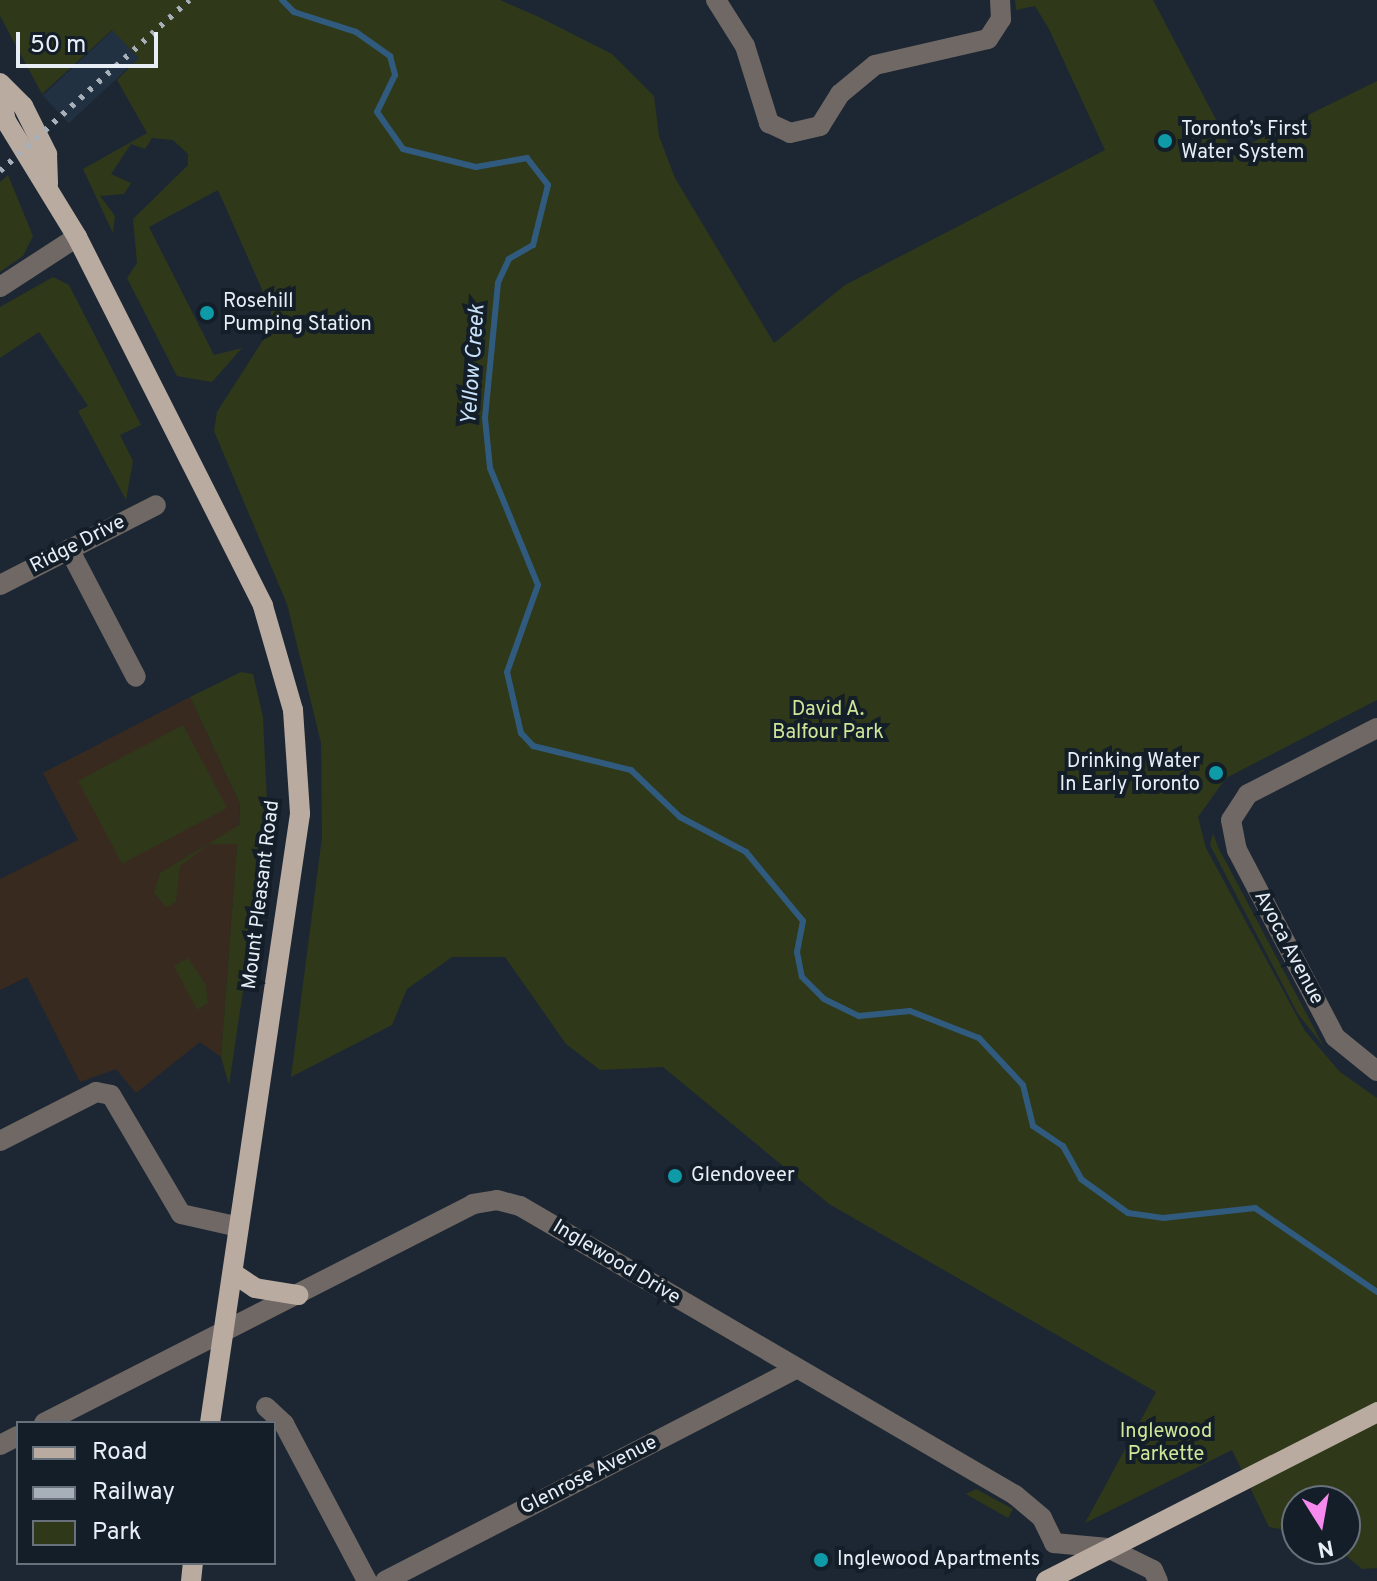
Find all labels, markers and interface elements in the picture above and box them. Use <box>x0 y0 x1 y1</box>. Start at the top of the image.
scale bar <box>20 16 162 66</box>
text: 50 m <box>30 31 86 61</box>
place label: Toronto’s First Water System <box>1181 118 1308 165</box>
marker: Toronto’s First Water System <box>1156 132 1174 150</box>
place label: Rosehill Pumping Station <box>223 290 372 337</box>
marker: Rosehill Pumping Station <box>198 304 216 322</box>
water label: Yellow Creek <box>457 304 491 426</box>
street label: Ridge Drive <box>26 511 130 579</box>
park label: David A. Balfour Park <box>772 698 884 745</box>
place label: Drinking Water In Early Toronto <box>1059 750 1200 797</box>
marker: Drinking Water In Early Toronto <box>1207 764 1225 782</box>
street label: Mount Pleasant Road <box>238 799 286 991</box>
street label: Avoca Avenue <box>1248 887 1328 1009</box>
place label: Glendoveer <box>691 1164 795 1188</box>
marker: Glendoveer <box>666 1167 684 1185</box>
street label: Inglewood Drive <box>548 1215 684 1311</box>
legend <box>16 1421 276 1565</box>
park label: Inglewood Parkette <box>1120 1421 1212 1468</box>
street label: Glenrose Avenue <box>516 1431 662 1521</box>
text: Road <box>92 1438 148 1468</box>
text: Railway <box>92 1478 175 1508</box>
north arrow <box>1281 1485 1361 1565</box>
text: Park <box>92 1518 142 1548</box>
text: N <box>1315 1532 1336 1562</box>
place label: Inglewood Apartments <box>837 1548 1041 1572</box>
marker: Inglewood Apartments <box>812 1551 830 1569</box>

